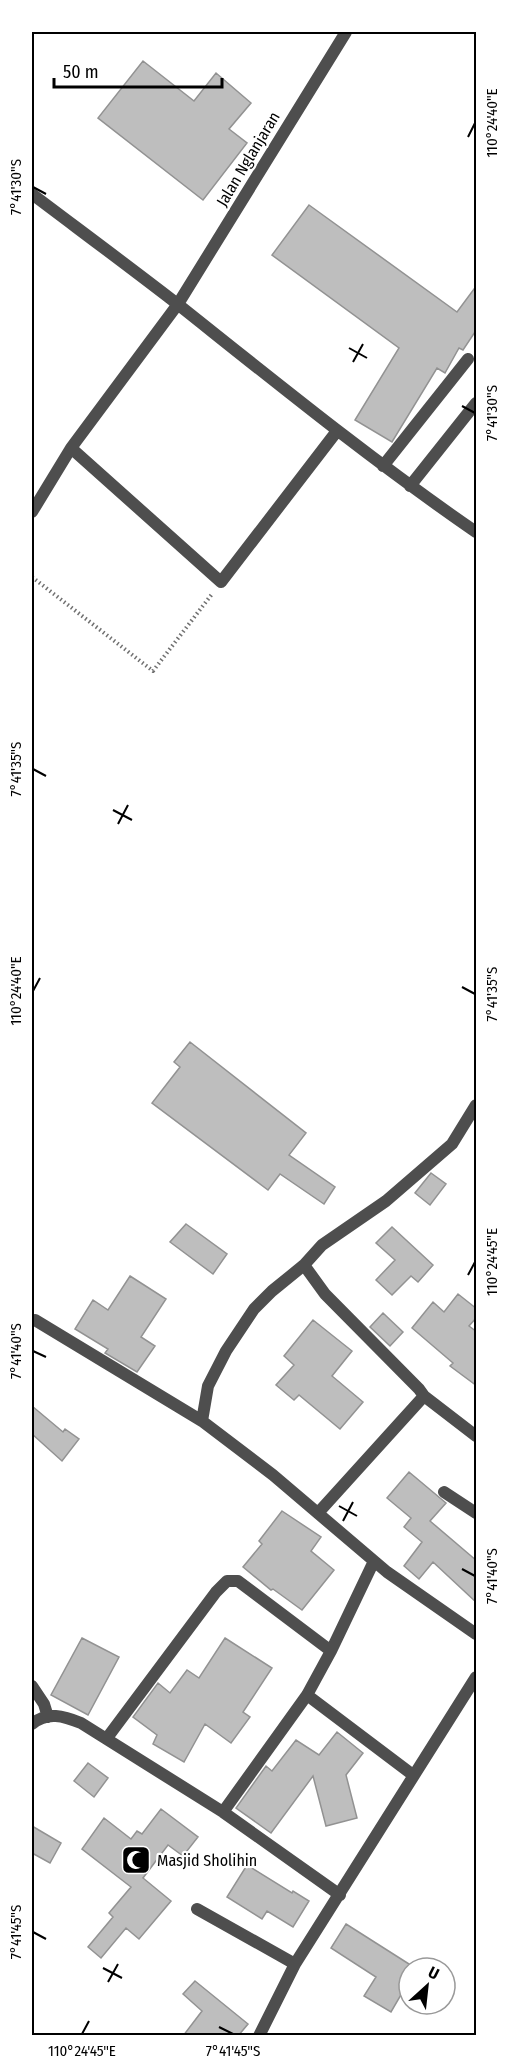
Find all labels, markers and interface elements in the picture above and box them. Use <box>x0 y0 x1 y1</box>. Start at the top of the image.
scale bar <box>54 51 222 89</box>
text: 50 m <box>63 61 99 83</box>
text: 110°24'40"E <box>483 88 501 158</box>
street label: Jalan Nglanjaran <box>212 108 284 210</box>
text: 7°41'30"S <box>7 159 25 215</box>
text: 7°41'30"S <box>483 385 501 441</box>
text: 7°41'35"S <box>7 742 25 796</box>
text: 110°24'40"E <box>7 956 25 1026</box>
text: 7°41'35"S <box>483 967 501 1021</box>
text: 110°24'45"E <box>483 1228 501 1296</box>
text: 7°41'40"S <box>7 1323 25 1379</box>
text: 7°41'40"S <box>483 1548 501 1604</box>
mosque icon: Masjid Sholihin <box>120 1844 152 1876</box>
place label: Masjid Sholihin <box>157 1851 257 1870</box>
text: 7°41'45"S <box>7 1905 25 1959</box>
north arrow <box>397 1956 457 2016</box>
text: U <box>425 1962 442 1984</box>
text: 110°24'45"E <box>48 2042 116 2060</box>
text: 7°41'45"S <box>206 2042 260 2060</box>

